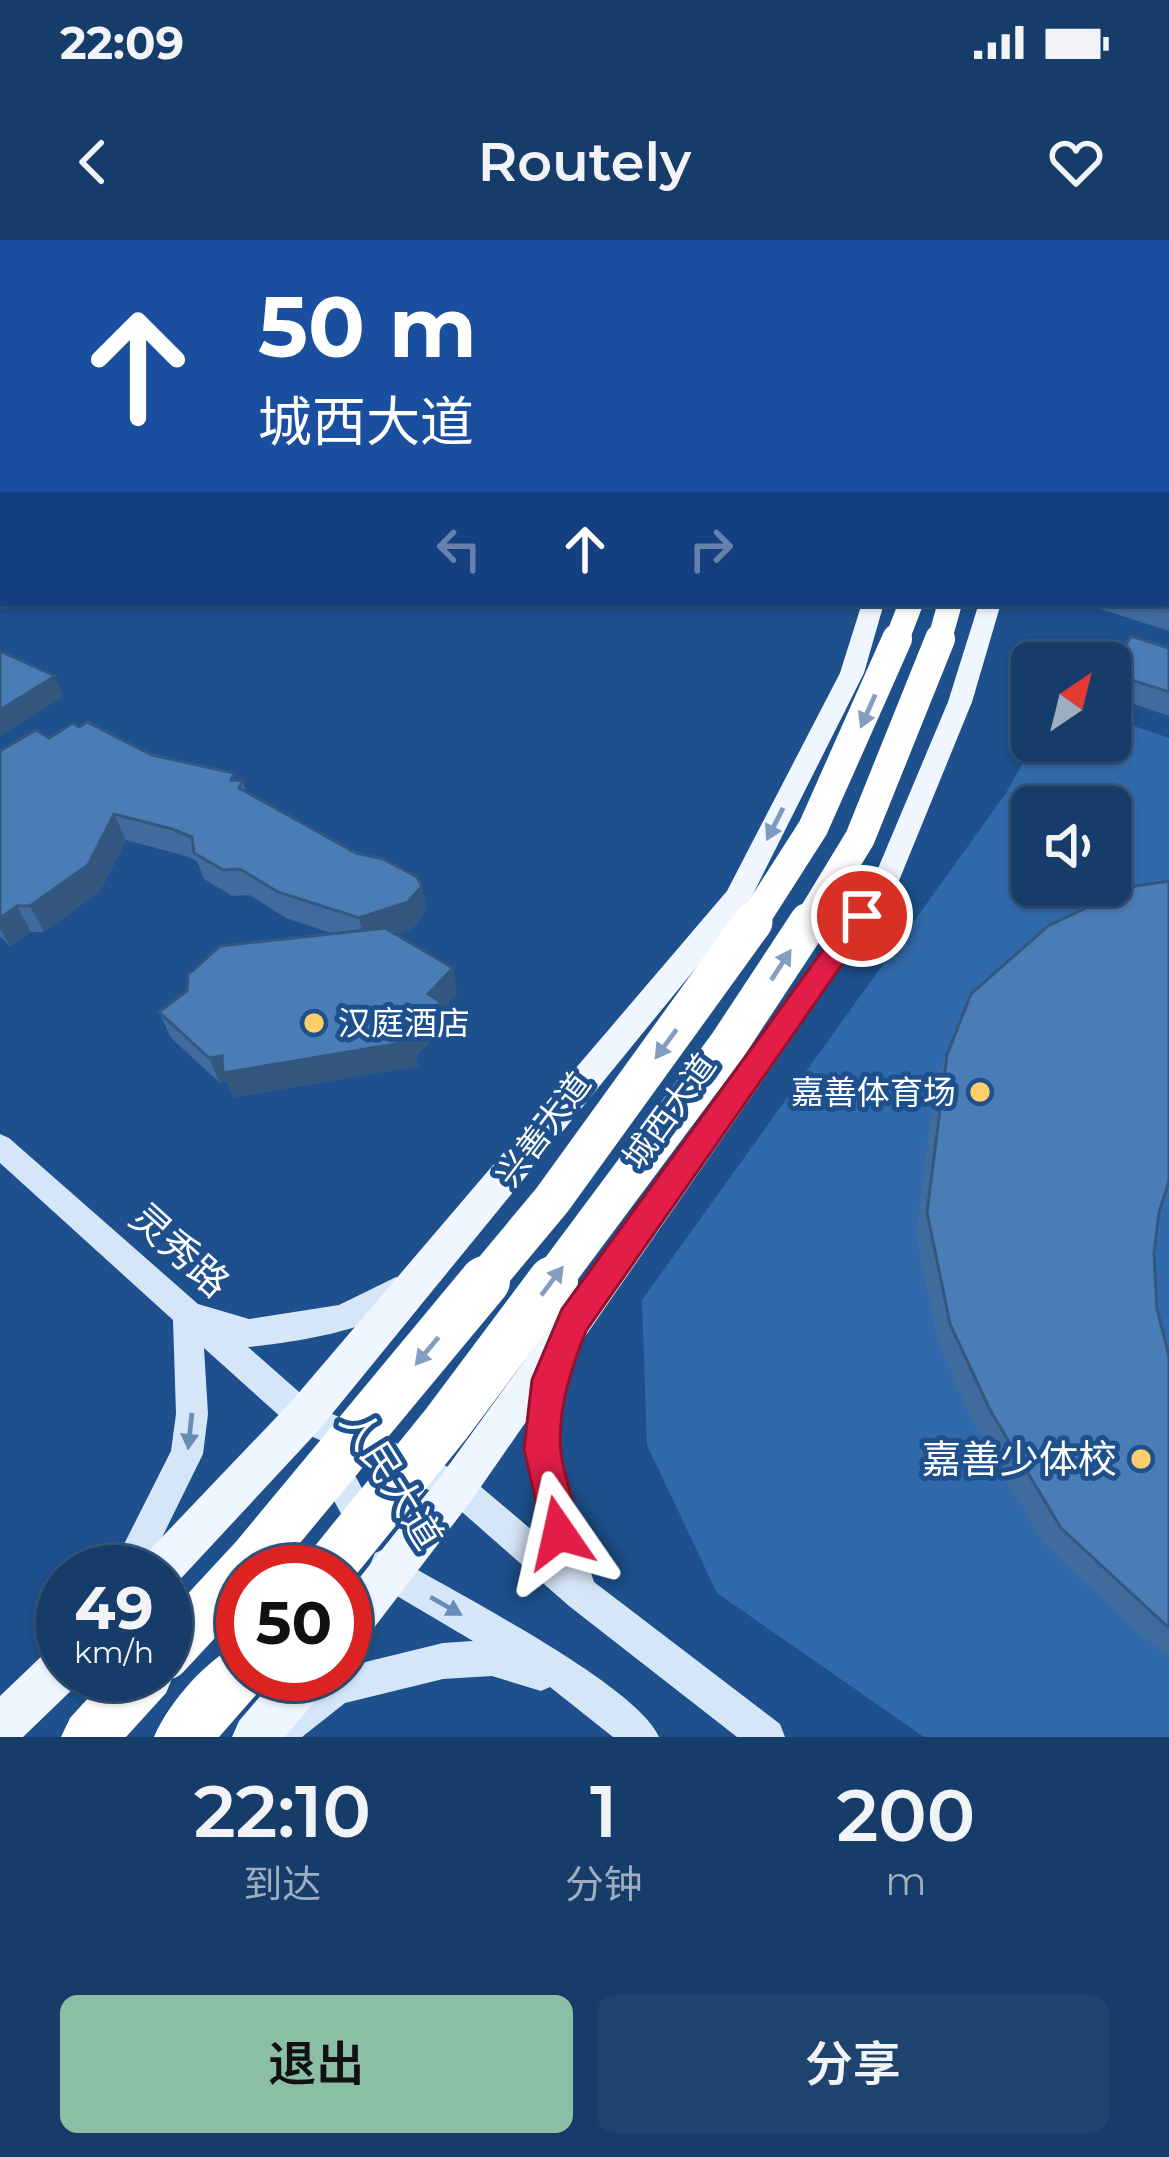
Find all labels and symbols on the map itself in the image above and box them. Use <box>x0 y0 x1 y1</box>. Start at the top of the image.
north arrow <box>1011 642 1131 762</box>
one-way arrow <box>857 694 877 729</box>
one-way arrow <box>765 807 785 842</box>
pin <box>811 865 913 967</box>
one-way arrow <box>769 949 791 982</box>
place label: 汉庭酒店 <box>338 1003 470 1043</box>
marker: 汉庭酒店 <box>301 1010 327 1036</box>
one-way arrow <box>655 1028 679 1060</box>
street label: 城西大道 <box>614 1046 724 1176</box>
street label: 兴善大道 <box>487 1064 599 1194</box>
place label: 嘉善体育场 <box>791 1072 956 1112</box>
marker: 嘉善体育场 <box>967 1079 993 1105</box>
street label: 灵秀路 <box>120 1193 240 1307</box>
one-way arrow <box>540 1265 564 1297</box>
one-way arrow <box>414 1336 440 1367</box>
street label: 人民大道 <box>330 1400 454 1558</box>
one-way arrow <box>180 1413 199 1450</box>
place label: 嘉善少体校 <box>922 1435 1117 1483</box>
marker: 嘉善少体校 <box>1128 1446 1154 1472</box>
position arrow <box>496 1470 622 1596</box>
speed limit sign: 50 <box>216 1545 372 1701</box>
one-way arrow <box>429 1595 463 1616</box>

